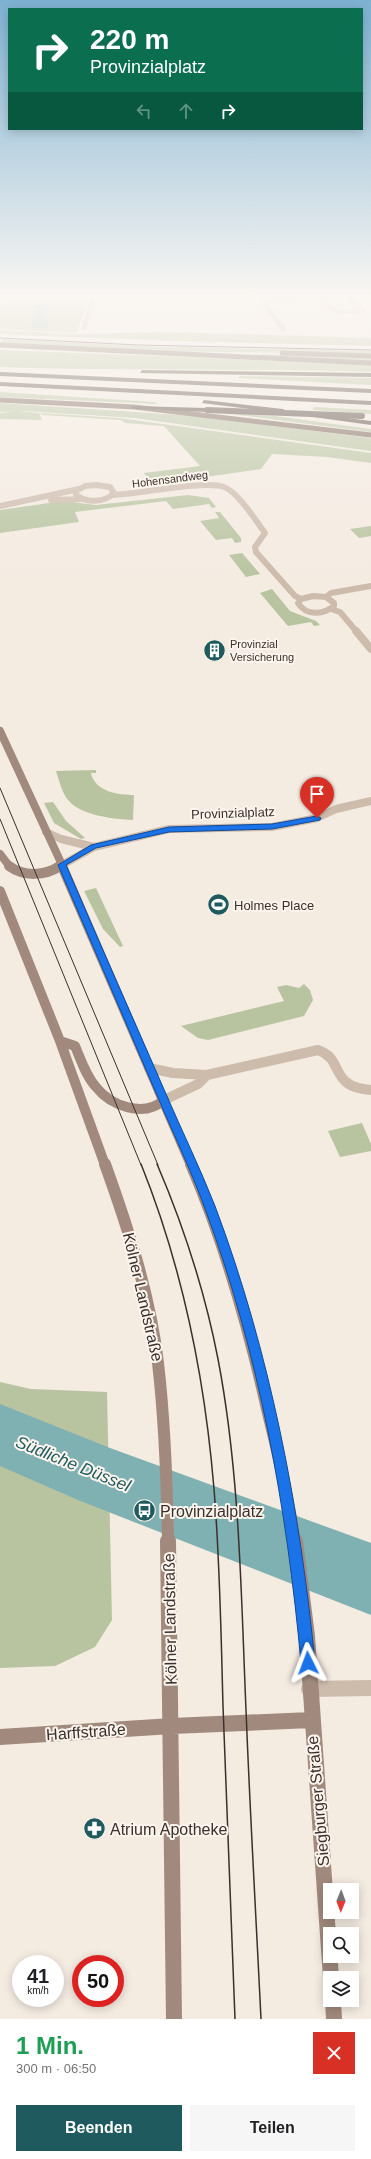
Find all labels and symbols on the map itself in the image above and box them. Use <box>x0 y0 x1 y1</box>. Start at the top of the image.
street label: Hohensandweg <box>131 468 209 490</box>
building icon: Provinzial Versicherung <box>201 637 227 663</box>
place label: Provinzial Versicherung <box>230 638 294 663</box>
pin <box>300 777 334 818</box>
street label: Provinzialplatz <box>191 804 275 822</box>
sports icon: Holmes Place <box>205 892 231 918</box>
place label: Holmes Place <box>234 898 314 913</box>
street label: Kölner Landstraße <box>120 1231 166 1363</box>
water label: Südliche Düssel <box>13 1432 134 1496</box>
bus stop icon: Provinzialplatz <box>132 1498 158 1524</box>
place label: Provinzialplatz <box>160 1503 263 1520</box>
street label: Kölner Landstraße <box>160 1553 180 1685</box>
position arrow <box>287 1642 329 1684</box>
street label: Harffstraße <box>46 1721 126 1743</box>
street label: Siegburger Straße <box>304 1735 332 1867</box>
pharmacy icon: Atrium Apotheke <box>82 1816 108 1842</box>
place label: Atrium Apotheke <box>110 1821 228 1838</box>
north arrow <box>323 1883 359 1919</box>
speed limit sign: 50 <box>72 1955 124 2007</box>

